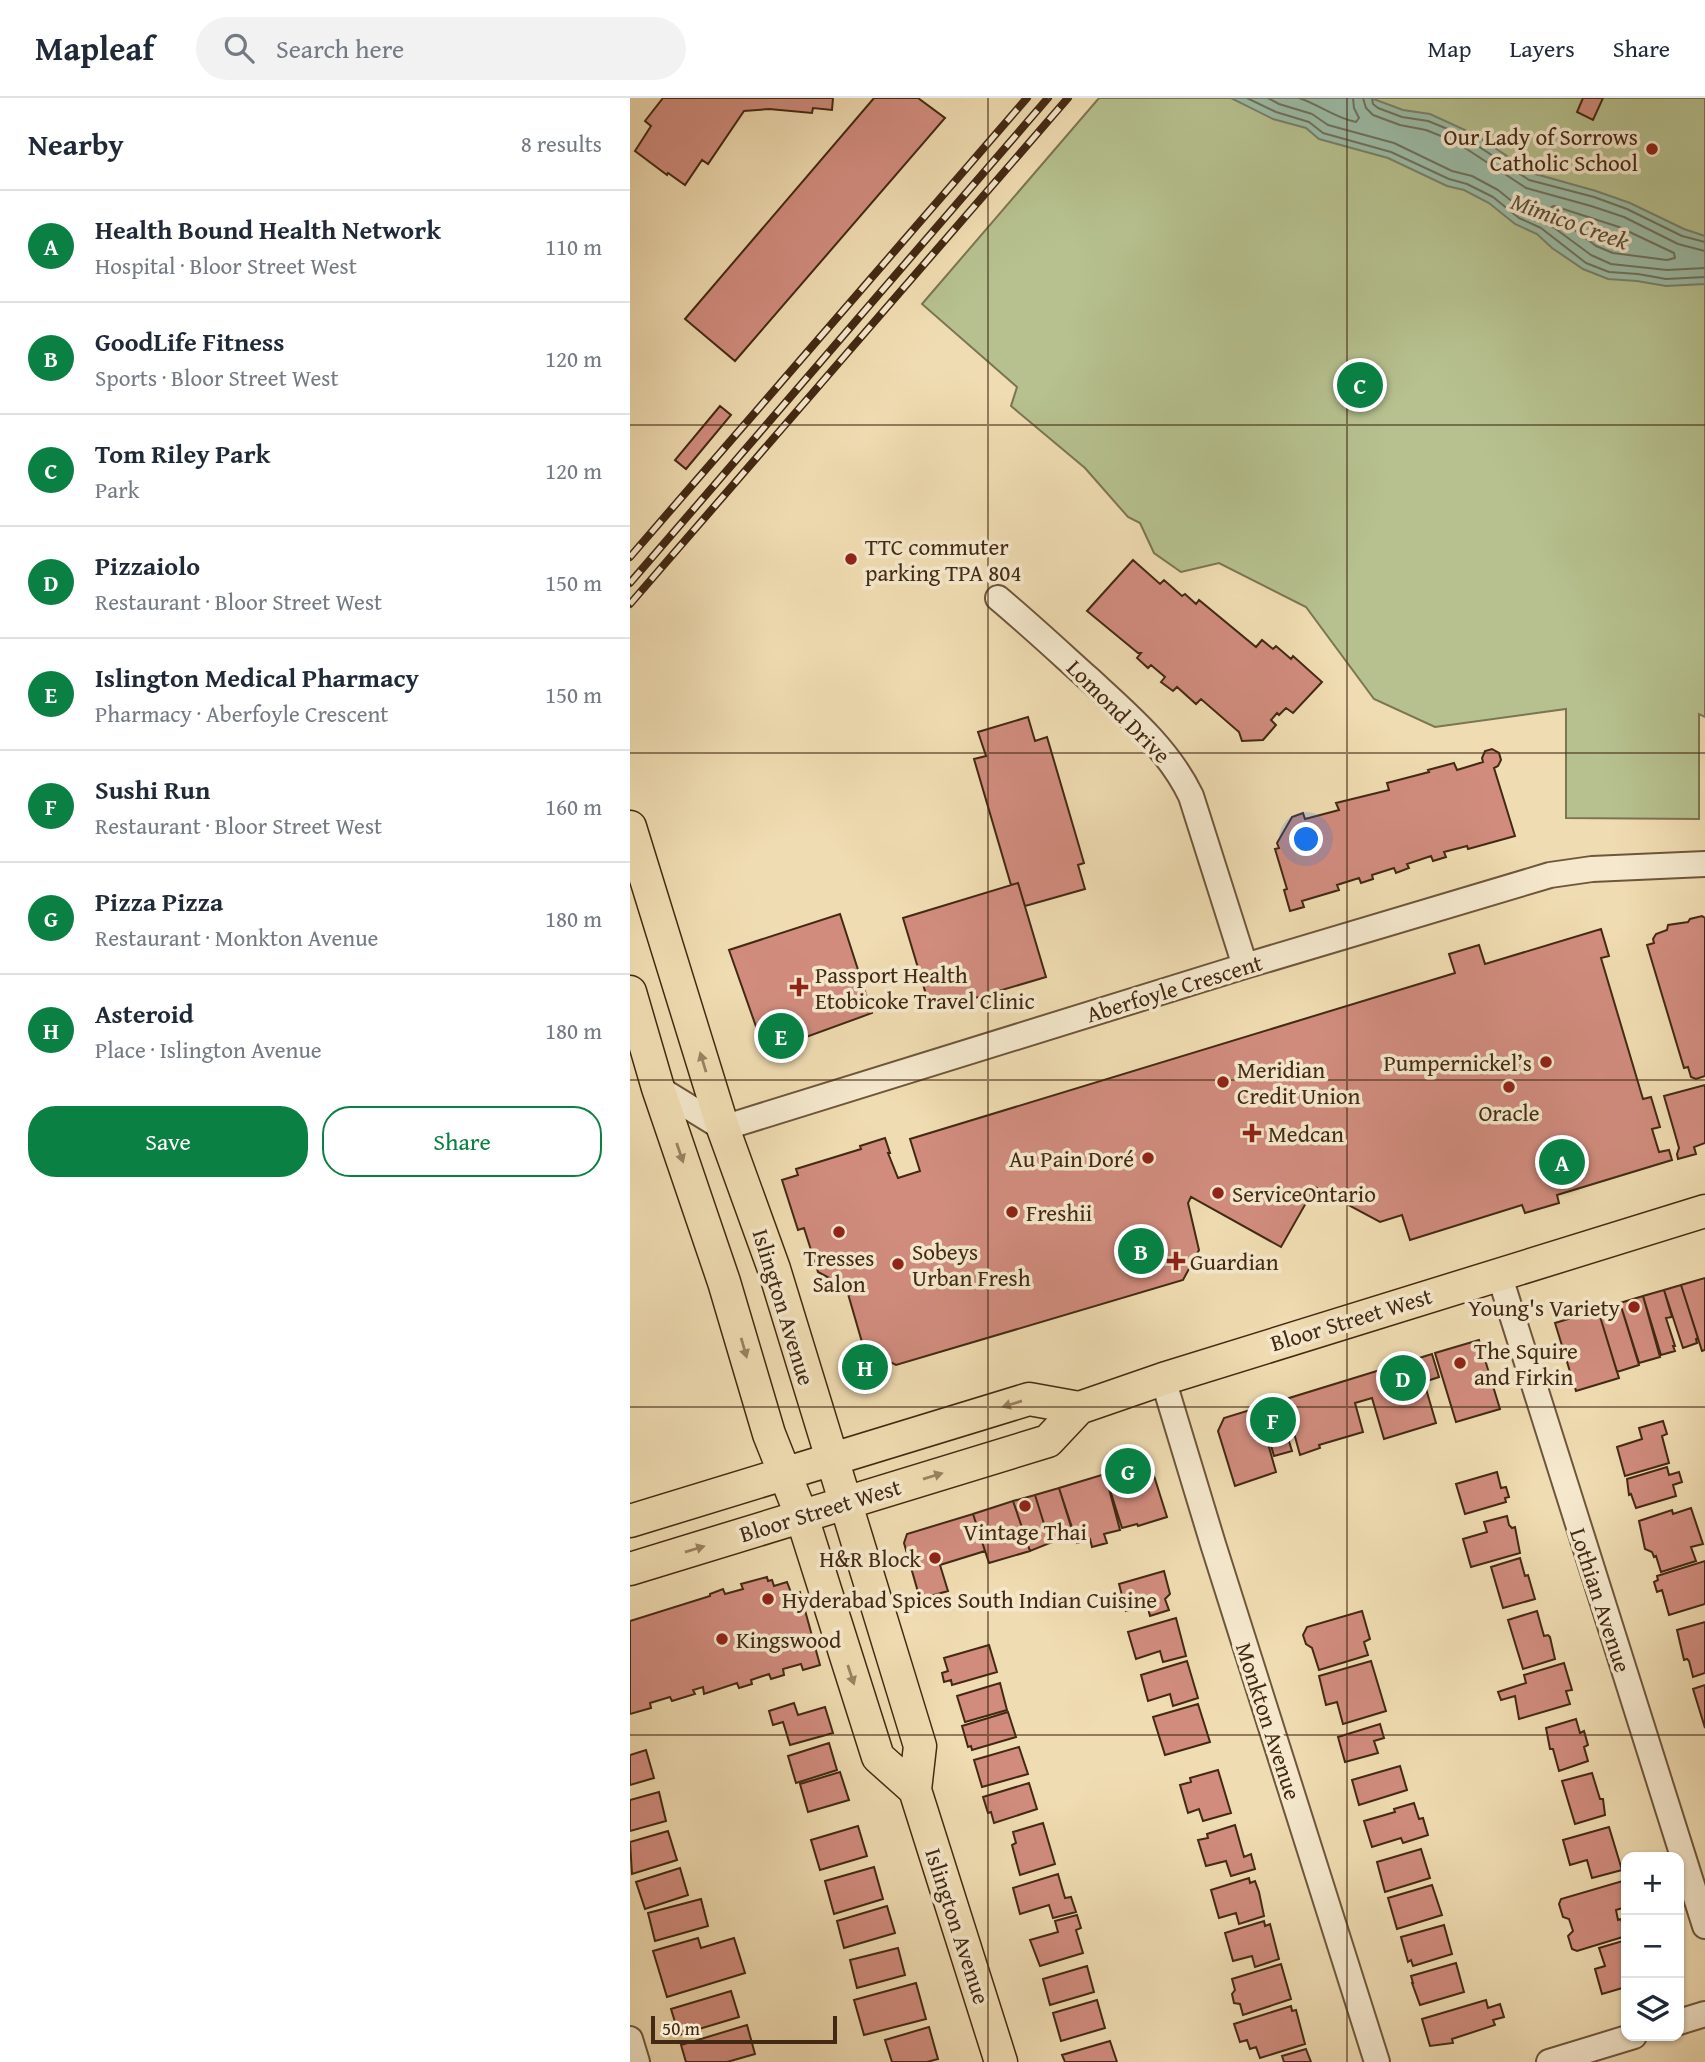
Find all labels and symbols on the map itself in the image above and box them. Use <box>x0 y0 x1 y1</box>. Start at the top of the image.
place label: Our Lady of Sorrows Catholic School <box>1444 120 1638 179</box>
marker: Our Lady of Sorrows Catholic School <box>1644 141 1660 157</box>
water label: Mimico Creek <box>1506 183 1634 259</box>
pin: C <box>1337 359 1383 411</box>
place label: TTC commuter parking TPA 804 <box>865 530 1021 589</box>
marker: TTC commuter parking TPA 804 <box>843 551 859 567</box>
street label: Lomond Drive <box>1059 651 1179 771</box>
your location <box>1289 822 1323 856</box>
street label: Aberfoyle Crescent <box>1082 946 1266 1030</box>
place label: Passport Health Etobicoke Travel Clinic <box>815 958 1035 1017</box>
marker: Passport Health Etobicoke Travel Clinic <box>789 977 809 997</box>
pin: E <box>758 1010 804 1062</box>
place label: Pumpernickel’s <box>1383 1046 1532 1079</box>
one-way arrow <box>697 1052 708 1073</box>
place label: Meridian Credit Union <box>1237 1053 1361 1112</box>
marker: Pumpernickel’s <box>1538 1054 1554 1070</box>
marker: Meridian Credit Union <box>1215 1074 1231 1090</box>
marker: Oracle <box>1501 1079 1517 1095</box>
place label: Oracle <box>1478 1096 1540 1129</box>
place label: Medcan <box>1268 1117 1344 1150</box>
marker: Medcan <box>1242 1123 1262 1143</box>
pin: A <box>1539 1136 1585 1188</box>
one-way arrow <box>675 1142 686 1163</box>
place label: Au Pain Doré <box>1009 1142 1134 1175</box>
marker: Au Pain Doré <box>1140 1150 1156 1166</box>
place label: ServiceOntario <box>1232 1177 1376 1210</box>
marker: ServiceOntario <box>1210 1185 1226 1201</box>
place label: Freshii <box>1026 1196 1092 1229</box>
marker: Freshii <box>1004 1204 1020 1220</box>
marker: Tresses Salon <box>831 1224 847 1240</box>
street label: Islington Avenue <box>745 1225 823 1389</box>
pin: B <box>1118 1225 1164 1277</box>
place label: Sobeys Urban Fresh <box>912 1235 1031 1294</box>
place label: Tresses Salon <box>804 1241 875 1300</box>
place label: Guardian <box>1190 1245 1279 1278</box>
marker: Guardian <box>1168 1253 1184 1269</box>
marker: Sobeys Urban Fresh <box>890 1256 906 1272</box>
street label: Bloor Street West <box>1266 1279 1436 1359</box>
place label: Young's Variety <box>1468 1291 1621 1324</box>
marker: Young's Variety <box>1626 1299 1642 1315</box>
place label: The Squire and Firkin <box>1474 1334 1578 1393</box>
one-way arrow <box>739 1338 749 1359</box>
pin: H <box>842 1341 888 1393</box>
pin: D <box>1380 1352 1426 1404</box>
marker: The Squire and Firkin <box>1452 1355 1468 1371</box>
pin: F <box>1250 1394 1296 1446</box>
one-way arrow <box>1001 1400 1022 1410</box>
pin: G <box>1105 1445 1151 1497</box>
street label: Bloor Street West <box>735 1470 905 1550</box>
one-way arrow <box>922 1471 943 1481</box>
marker: Vintage Thai <box>1017 1498 1033 1514</box>
place label: Vintage Thai <box>963 1515 1087 1548</box>
street label: Lothian Avenue <box>1562 1524 1640 1676</box>
place label: H&R Block <box>819 1542 921 1575</box>
one-way arrow <box>685 1543 706 1553</box>
marker: H&R Block <box>927 1550 943 1566</box>
place label: Hyderabad Spices South Indian Cuisine <box>782 1583 1157 1616</box>
marker: Hyderabad Spices South Indian Cuisine <box>760 1591 776 1607</box>
place label: Kingswood <box>736 1623 842 1656</box>
marker: Kingswood <box>714 1631 730 1647</box>
street label: Monkton Avenue <box>1228 1638 1310 1804</box>
one-way arrow <box>847 1665 857 1686</box>
street label: Islington Avenue <box>917 1844 999 2008</box>
scale bar <box>651 2013 836 2045</box>

